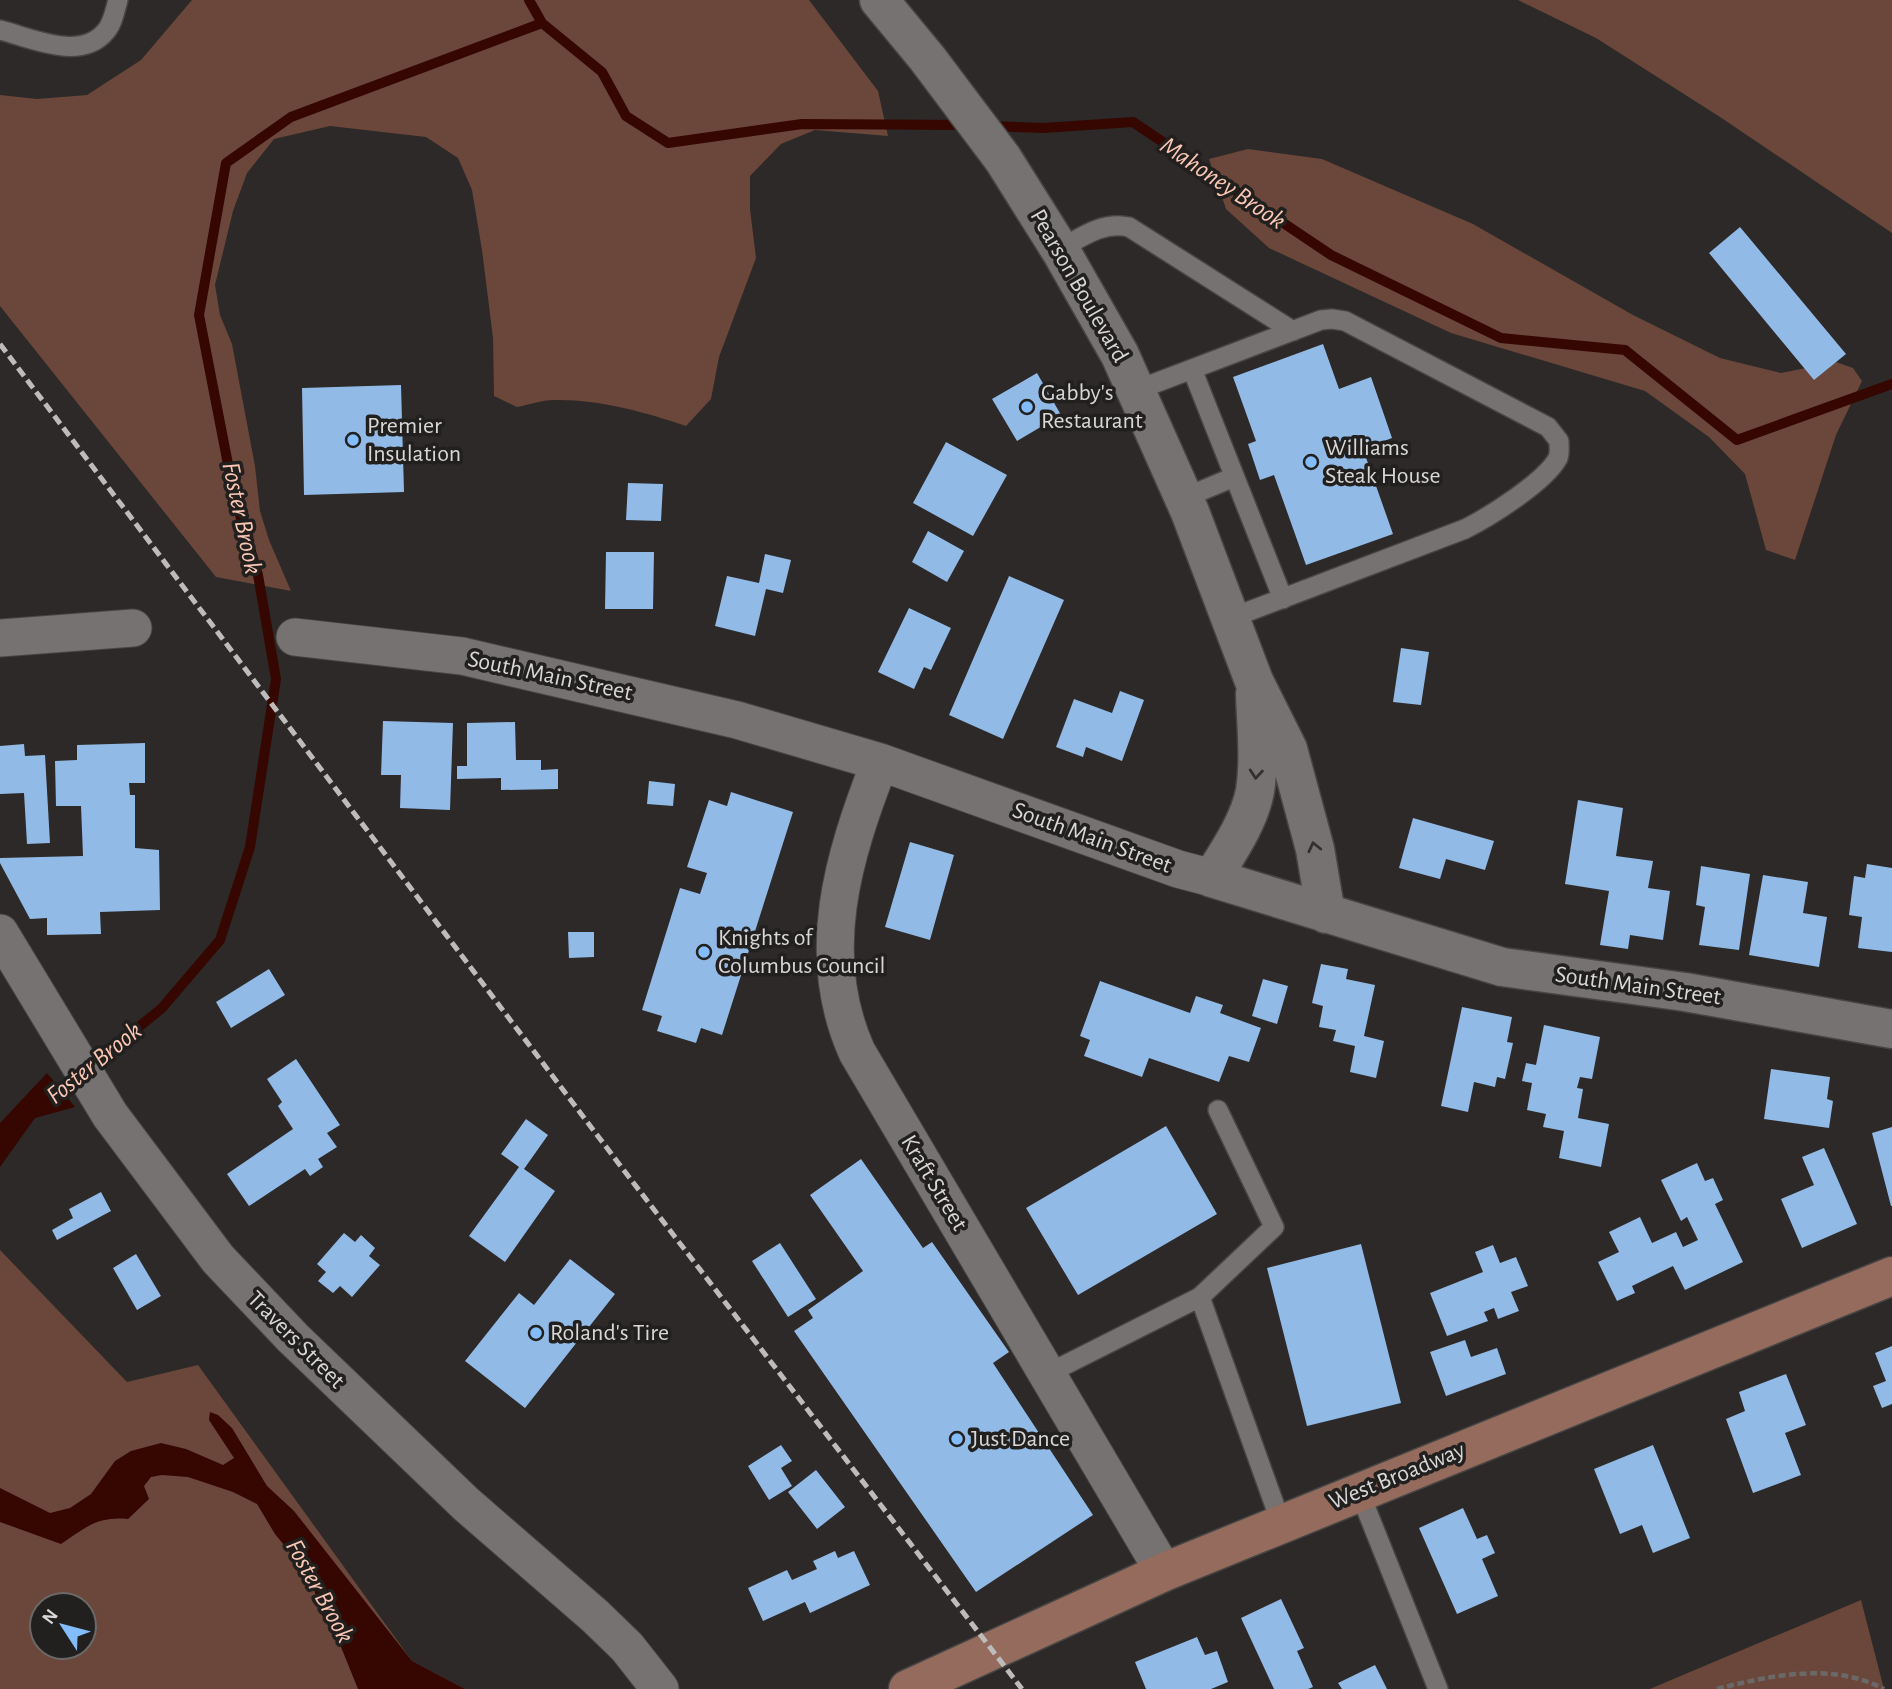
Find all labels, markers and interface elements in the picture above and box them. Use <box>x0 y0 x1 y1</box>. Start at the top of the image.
water label: Mahoney Brook <box>1156 132 1290 234</box>
street label: Pearson Boulevard <box>1026 205 1132 367</box>
place label: Gabby's Restaurant <box>1041 381 1143 433</box>
marker: Gabby's Restaurant <box>1019 399 1035 415</box>
place label: Premier Insulation <box>367 414 461 466</box>
marker: Premier Insulation <box>345 432 361 448</box>
place label: Williams Steak House <box>1325 436 1441 488</box>
marker: Williams Steak House <box>1303 454 1319 470</box>
water label: Foster Brook <box>217 460 267 576</box>
street label: South Main Street <box>466 647 635 705</box>
one-way arrow <box>1249 769 1264 780</box>
street label: South Main Street <box>1009 798 1175 878</box>
one-way arrow <box>1308 841 1322 853</box>
place label: Knights of Columbus Council <box>718 926 885 978</box>
marker: Knights of Columbus Council <box>696 944 712 960</box>
street label: South Main Street <box>1553 962 1723 1010</box>
water label: Foster Brook <box>42 1017 146 1109</box>
street label: Kraft Street <box>896 1131 972 1235</box>
street label: Travers Street <box>243 1287 349 1393</box>
place label: Roland's Tire <box>550 1321 669 1345</box>
marker: Roland's Tire <box>528 1325 544 1341</box>
place label: Just Dance <box>971 1427 1070 1451</box>
marker: Just Dance <box>949 1431 965 1447</box>
street label: West Broadway <box>1326 1438 1468 1514</box>
water label: Foster Brook <box>281 1535 359 1647</box>
north arrow <box>28 1591 98 1661</box>
text: N <box>39 1606 62 1628</box>

